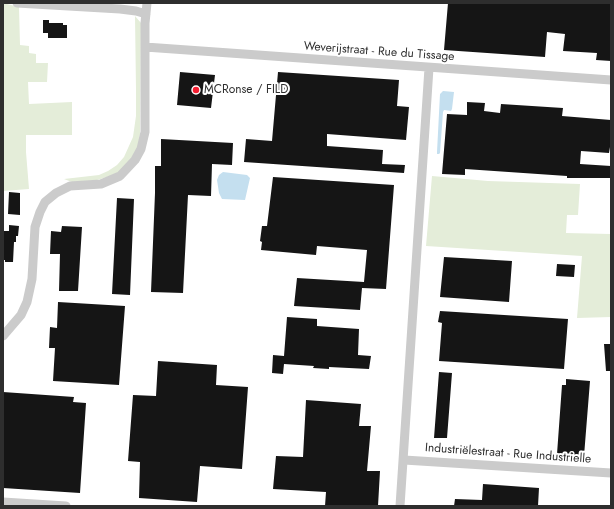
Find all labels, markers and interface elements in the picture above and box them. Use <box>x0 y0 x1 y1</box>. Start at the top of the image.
street label: Weverijstraat - Rue du Tissage <box>303 40 455 64</box>
place label: MCRonse / FILD <box>204 83 288 97</box>
marker: MCRonse / FILD <box>191 85 201 95</box>
street label: Industriëlestraat - Rue Industrielle <box>424 441 592 467</box>

